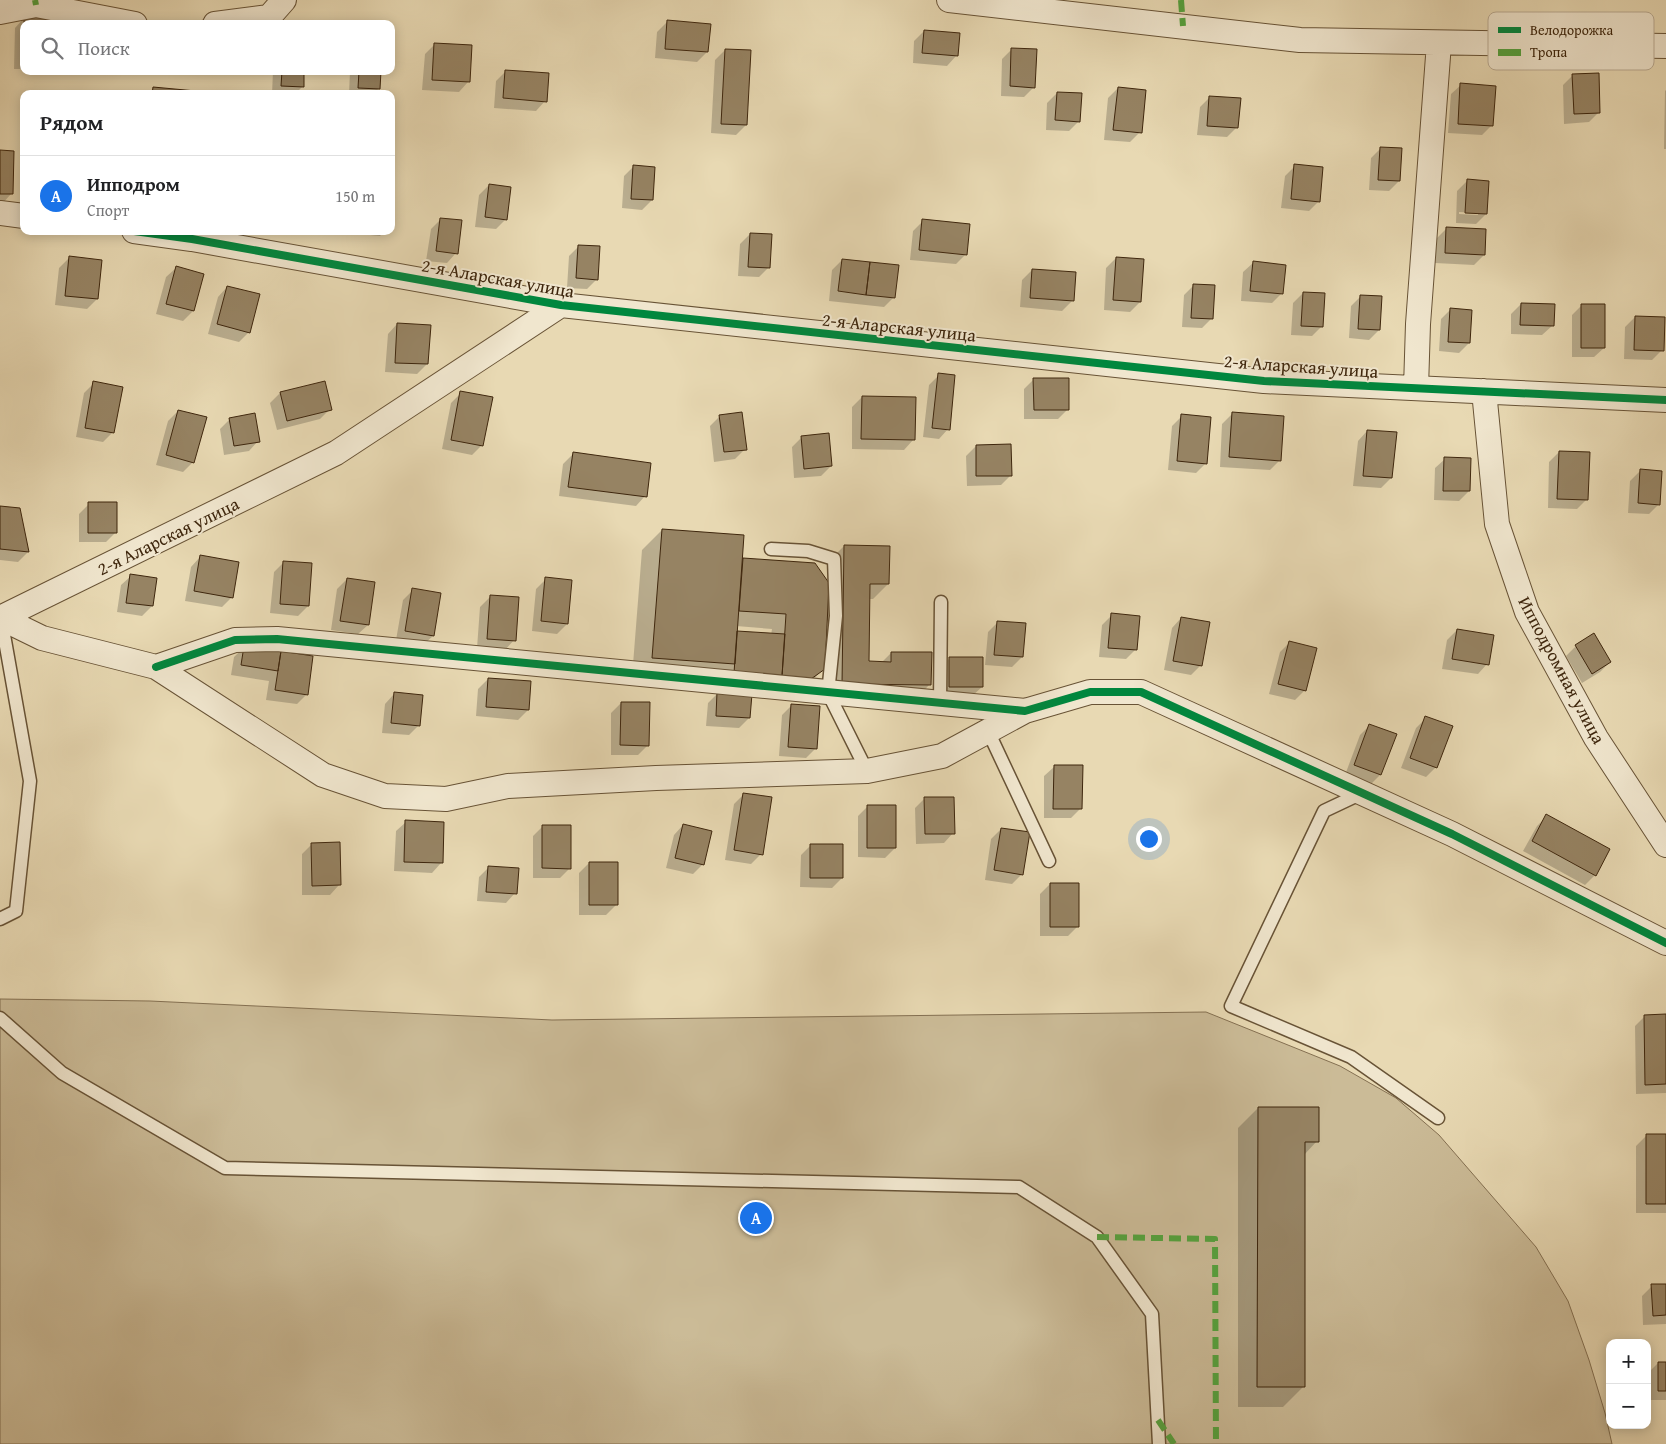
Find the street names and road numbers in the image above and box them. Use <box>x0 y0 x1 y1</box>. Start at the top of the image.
street label: 2-я Аларская улица <box>419 251 577 305</box>
street label: 2-я Аларская улица <box>821 305 978 349</box>
street label: 2-я Аларская улица <box>1223 347 1380 385</box>
street label: 2-я Аларская улица <box>93 490 244 582</box>
street label: Ипподромная улица <box>1512 591 1613 749</box>

